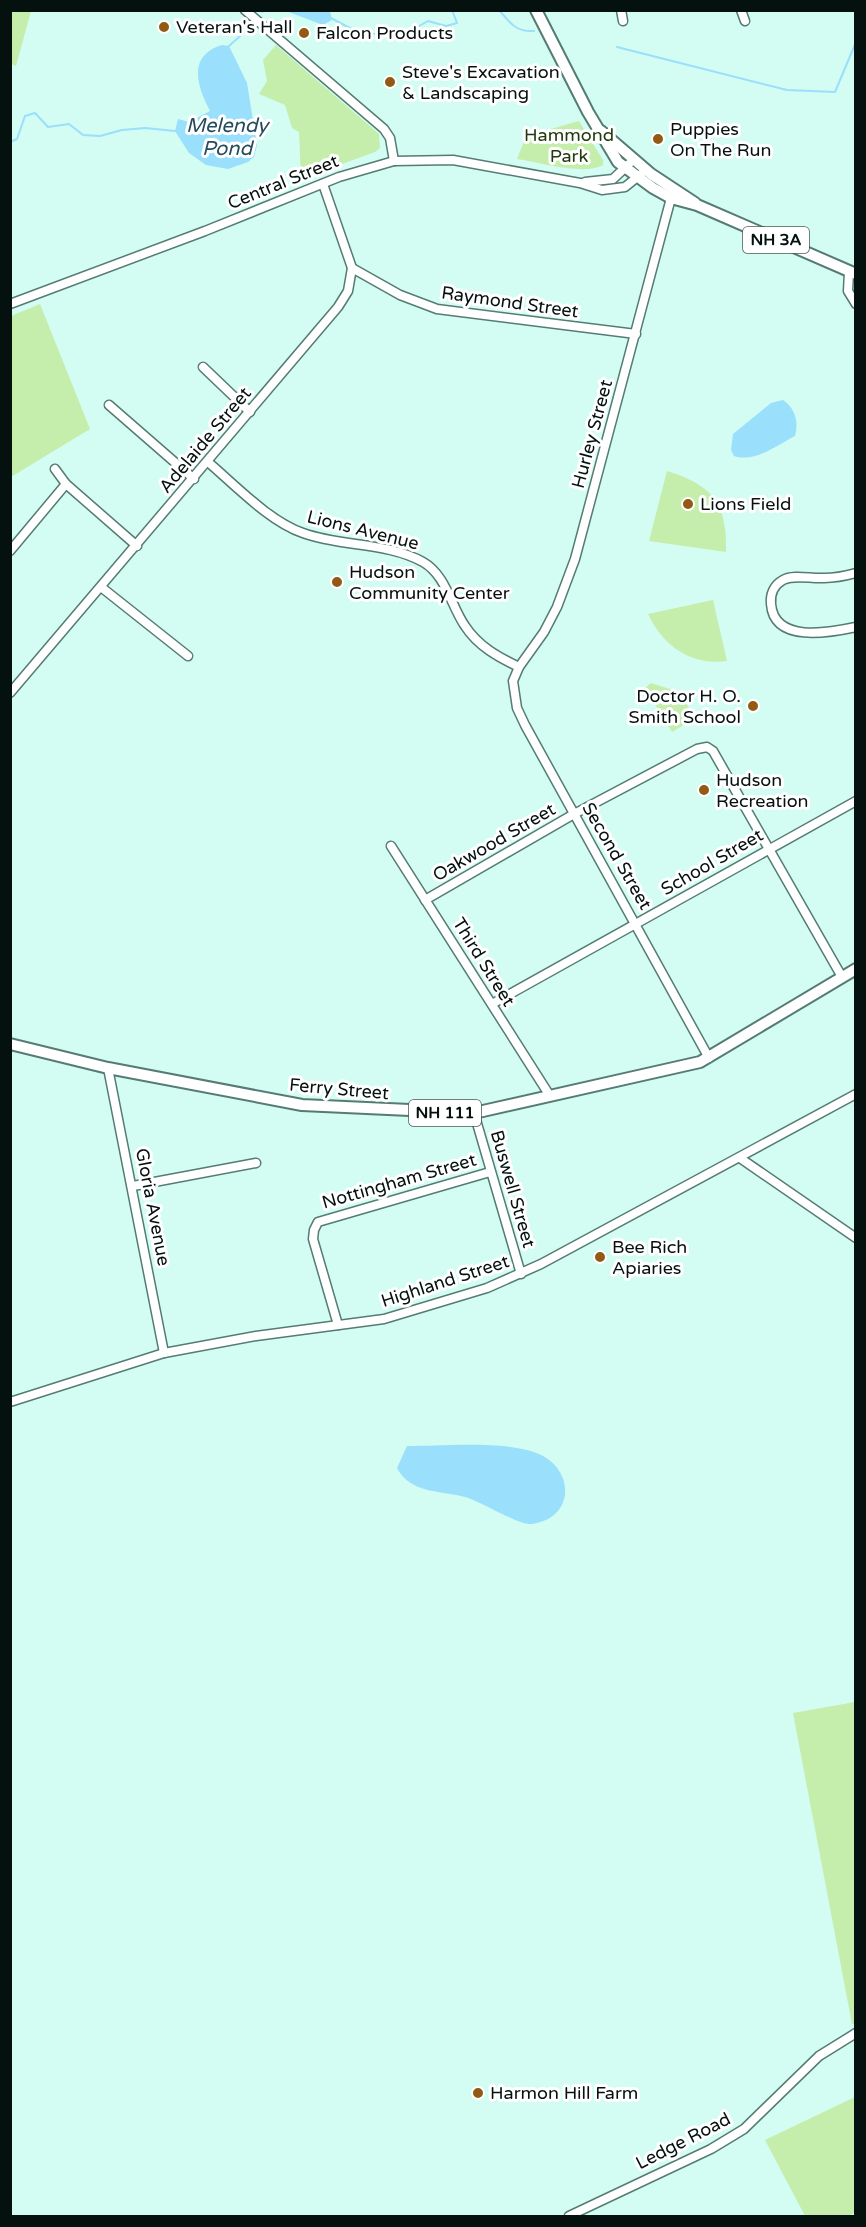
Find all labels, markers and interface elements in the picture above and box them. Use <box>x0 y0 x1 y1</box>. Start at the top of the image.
place label: Veteran's Hall <box>176 16 293 38</box>
marker: Veteran's Hall <box>157 20 171 34</box>
place label: Falcon Products <box>316 22 453 44</box>
marker: Falcon Products <box>297 26 311 40</box>
place label: Steve's Excavation & Landscaping <box>402 61 560 104</box>
marker: Steve's Excavation & Landscaping <box>383 75 397 89</box>
water label: Melendy Pond <box>186 114 270 161</box>
place label: Puppies On The Run <box>670 118 772 161</box>
park label: Hammond Park <box>524 124 614 167</box>
marker: Puppies On The Run <box>651 132 665 146</box>
street label: Central Street <box>224 150 342 214</box>
road number: NH 3A <box>743 227 809 253</box>
street label: Raymond Street <box>440 281 580 323</box>
street label: Hurley Street <box>567 377 617 491</box>
street label: Adelaide Street <box>154 382 256 497</box>
place label: Lions Field <box>700 493 791 515</box>
marker: Lions Field <box>681 497 695 511</box>
street label: Lions Avenue <box>305 505 421 555</box>
place label: Hudson Community Center <box>349 561 510 604</box>
marker: Hudson Community Center <box>330 575 344 589</box>
place label: Doctor H. O. Smith School <box>629 685 741 728</box>
marker: Doctor H. O. Smith School <box>746 699 760 713</box>
place label: Hudson Recreation <box>716 769 809 812</box>
marker: Hudson Recreation <box>697 783 711 797</box>
street label: Oakwood Street <box>429 798 559 886</box>
street label: Second Street <box>577 798 657 914</box>
street label: School Street <box>657 824 767 900</box>
street label: Third Street <box>448 914 520 1011</box>
street label: Ferry Street <box>288 1074 390 1104</box>
road number: NH 111 <box>409 1100 481 1126</box>
street label: Buswell Street <box>486 1128 540 1250</box>
street label: Gloria Avenue <box>131 1146 175 1268</box>
street label: Nottingham Street <box>319 1148 479 1214</box>
place label: Bee Rich Apiaries <box>612 1236 687 1279</box>
street label: Highland Street <box>378 1250 512 1312</box>
marker: Bee Rich Apiaries <box>593 1250 607 1264</box>
place label: Harmon Hill Farm <box>490 2082 638 2104</box>
marker: Harmon Hill Farm <box>471 2086 485 2100</box>
street label: Ledge Road <box>632 2108 734 2174</box>

